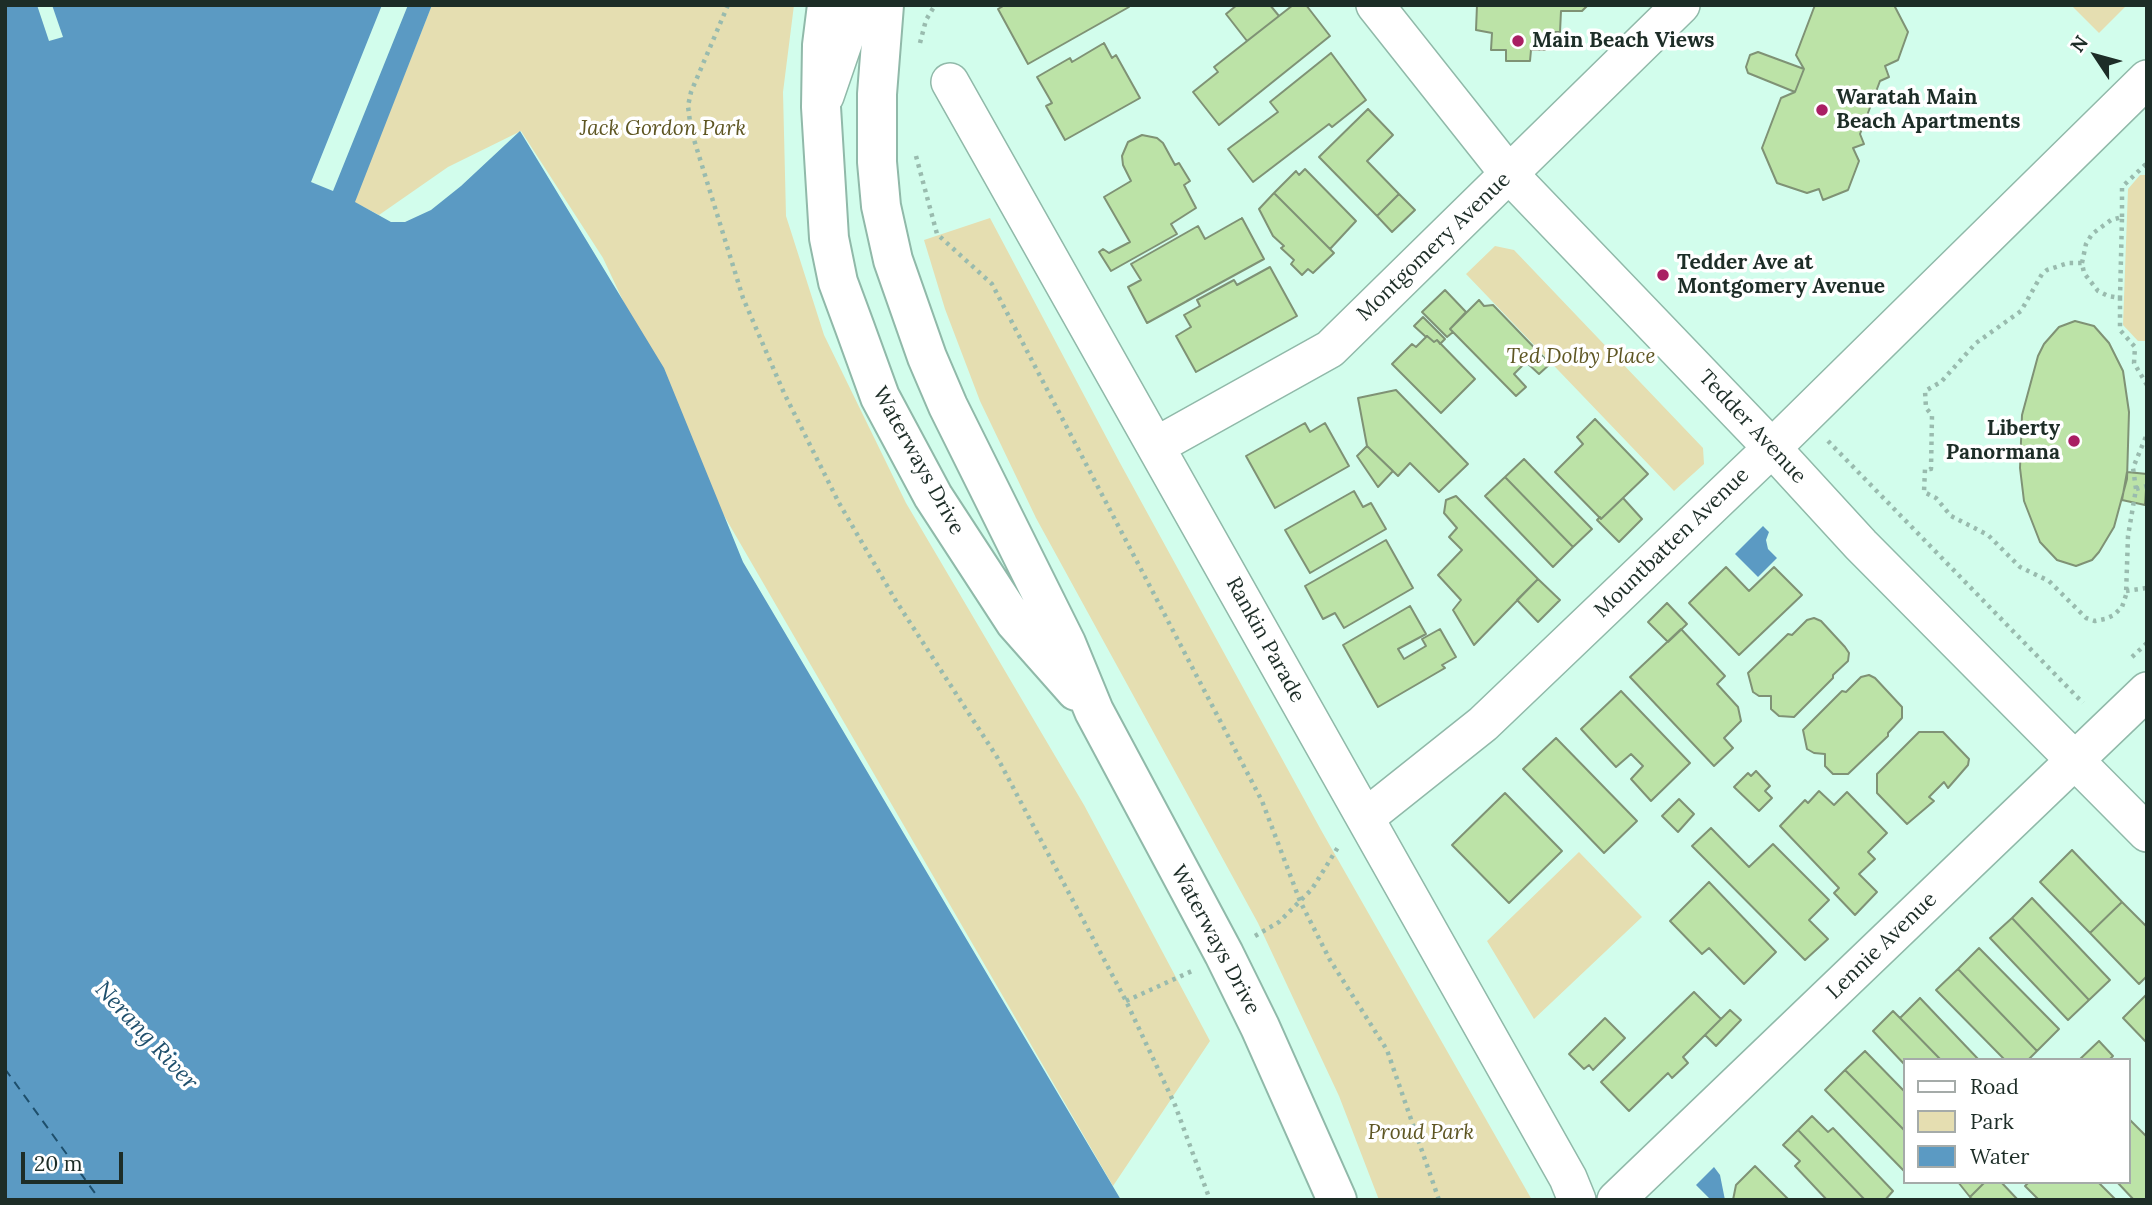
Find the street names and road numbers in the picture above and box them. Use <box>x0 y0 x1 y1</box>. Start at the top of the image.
street label: Montgomery Avenue <box>1352 167 1516 327</box>
street label: Tedder Avenue <box>1693 365 1811 489</box>
street label: Waterways Drive <box>867 382 969 540</box>
street label: Mountbatten Avenue <box>1590 463 1754 623</box>
street label: Rankin Parade <box>1220 573 1310 707</box>
street label: Waterways Drive <box>1165 861 1265 1019</box>
street label: Lennie Avenue <box>1822 887 1942 1005</box>

